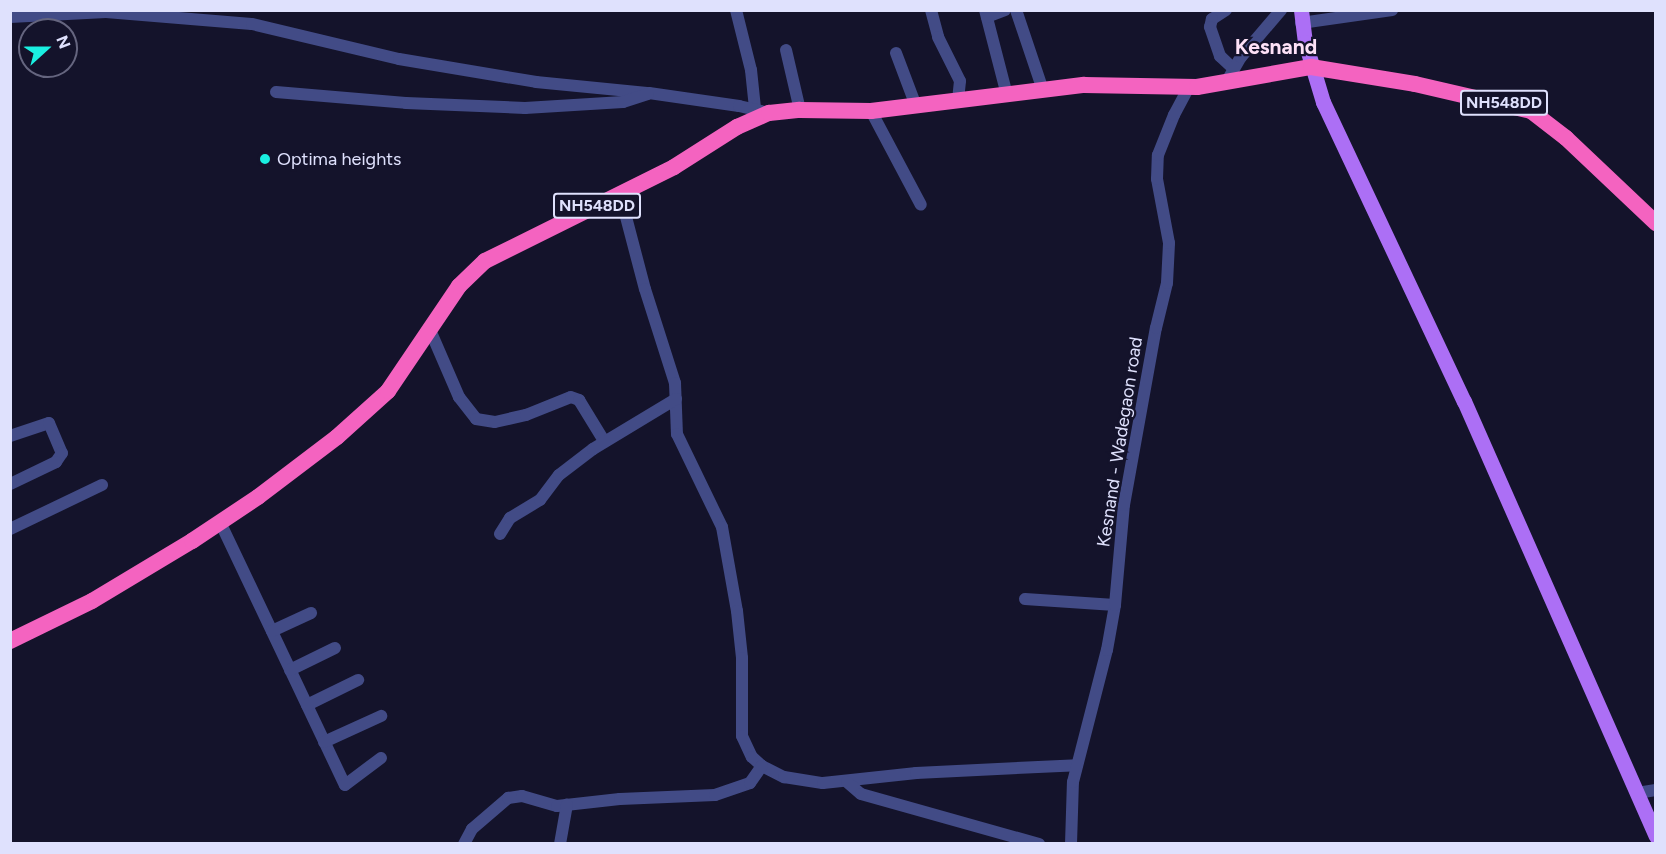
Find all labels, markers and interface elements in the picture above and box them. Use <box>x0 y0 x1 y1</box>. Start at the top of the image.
north arrow <box>18 18 78 78</box>
text: N <box>52 33 74 51</box>
district label: Kesnand <box>1235 34 1317 60</box>
road number: NH548DD <box>1459 90 1549 116</box>
place label: Optima heights <box>277 148 401 170</box>
marker: Optima heights <box>258 152 272 166</box>
road number: NH548DD <box>552 193 642 219</box>
street label: Kesnand - Wadegaon road <box>1093 335 1147 549</box>

